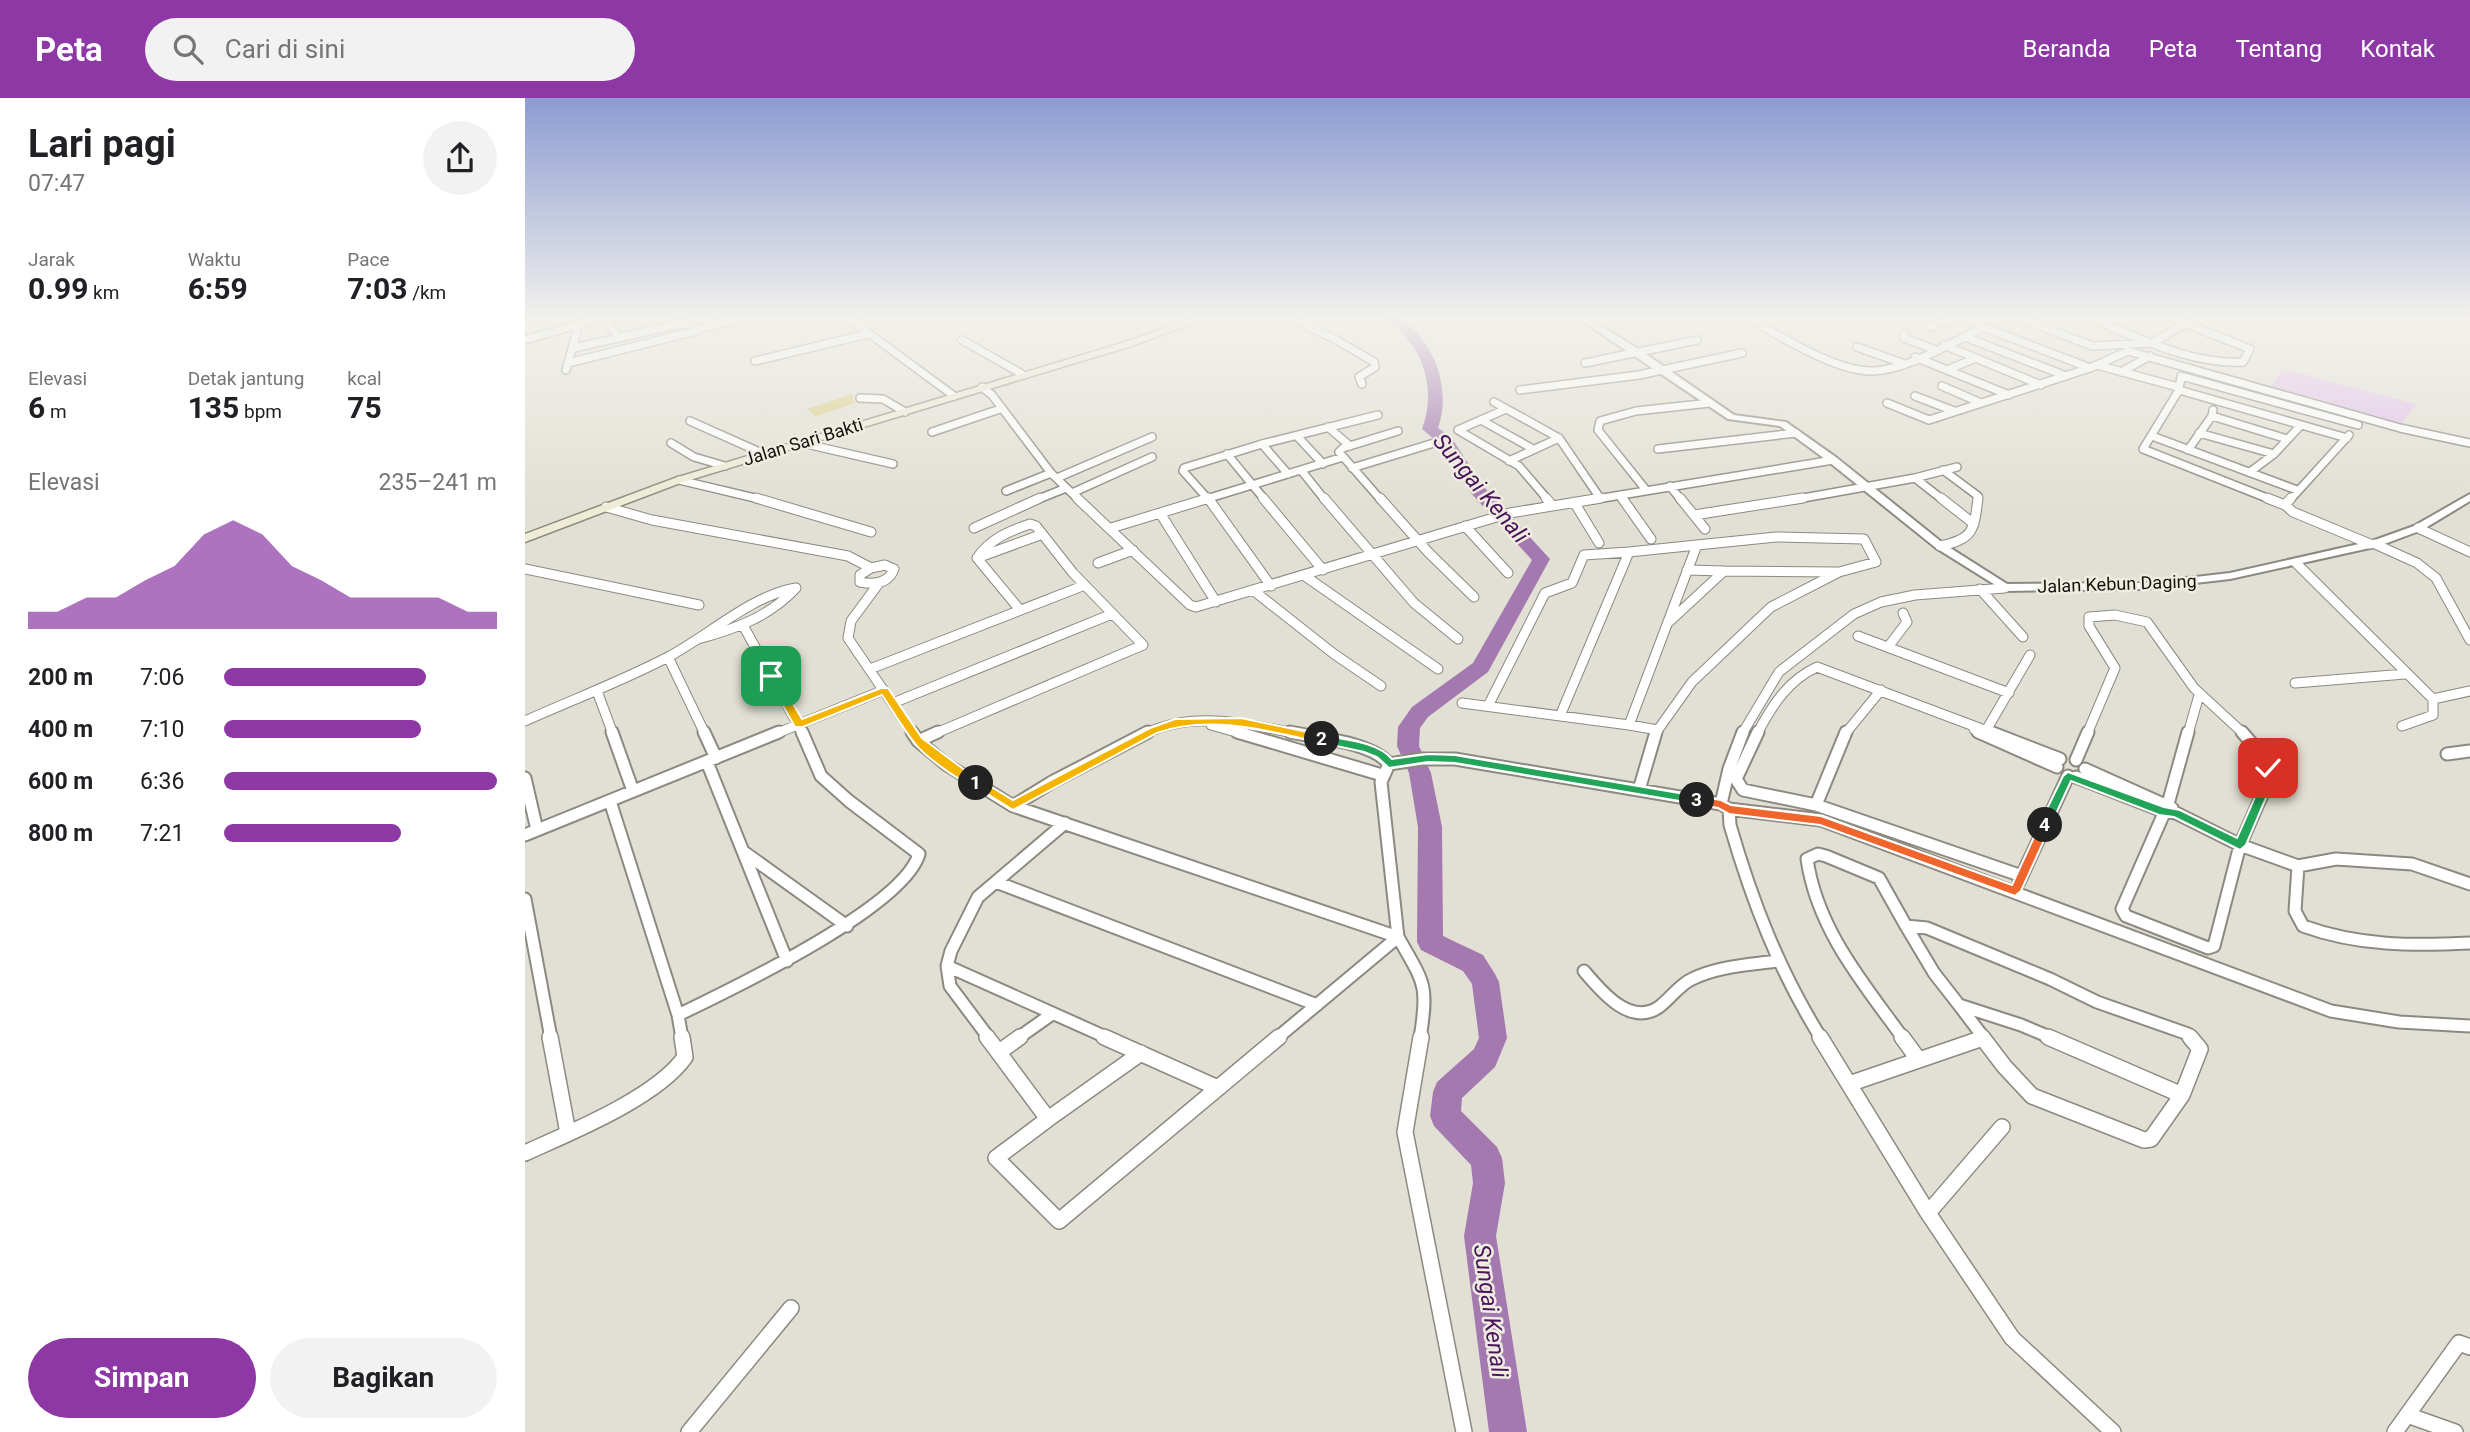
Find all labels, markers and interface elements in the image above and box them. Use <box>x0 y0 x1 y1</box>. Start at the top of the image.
search box <box>145 18 635 81</box>
text: Peta <box>35 30 103 69</box>
icon: search <box>169 30 207 68</box>
text: Cari di sini <box>225 34 345 64</box>
text: Beranda <box>2023 35 2111 63</box>
text: Peta <box>2149 35 2197 63</box>
text: Tentang <box>2235 35 2322 63</box>
text: Kontak <box>2360 35 2435 63</box>
button: share <box>423 121 497 195</box>
text: Lari pagi <box>28 122 176 166</box>
text: 07:47 <box>28 170 85 197</box>
text: Jarak <box>28 248 75 271</box>
text: Waktu <box>188 248 241 271</box>
text: Pace <box>347 248 390 271</box>
text: 0.99 <box>28 271 88 306</box>
text: 6:59 <box>188 271 248 306</box>
text: 7:03 <box>347 271 407 306</box>
text: km <box>88 281 119 304</box>
text: /km <box>407 281 446 304</box>
text: Elevasi <box>28 367 87 390</box>
text: Detak jantung <box>188 367 304 390</box>
text: kcal <box>347 367 382 390</box>
text: 6 <box>28 390 45 425</box>
text: 135 <box>188 390 239 425</box>
text: 75 <box>347 390 382 425</box>
text: m <box>45 400 67 423</box>
text: bpm <box>239 400 282 423</box>
street label: Jalan Sari Bakti <box>740 413 865 470</box>
water label: Sungai Kenali <box>1427 428 1535 549</box>
text: Elevasi <box>28 469 100 496</box>
text: 235–241 m <box>378 469 497 496</box>
street label: Jalan Kebun Daging <box>2037 570 2197 597</box>
pin <box>741 646 801 706</box>
icon: arrive <box>752 657 790 695</box>
text: 200 m <box>28 664 93 691</box>
text: 7:06 <box>140 664 184 691</box>
text: 400 m <box>28 716 93 743</box>
text: 7:10 <box>140 716 184 743</box>
pin: 2 <box>1305 722 1339 756</box>
text: 2 <box>1316 727 1327 750</box>
pin <box>2238 738 2298 798</box>
icon: check <box>2249 749 2287 787</box>
pin: 1 <box>959 766 993 800</box>
text: 600 m <box>28 768 93 795</box>
text: 6:36 <box>140 768 184 795</box>
text: 1 <box>970 771 981 794</box>
pin: 3 <box>1679 782 1715 818</box>
text: 3 <box>1691 788 1702 811</box>
pin: 4 <box>2027 808 2063 842</box>
text: 4 <box>2039 813 2050 836</box>
text: 800 m <box>28 820 93 847</box>
text: 7:21 <box>140 820 184 847</box>
water label: Sungai Kenali <box>1468 1243 1513 1380</box>
button: Simpan <box>28 1338 256 1418</box>
button: Bagikan <box>270 1338 497 1418</box>

